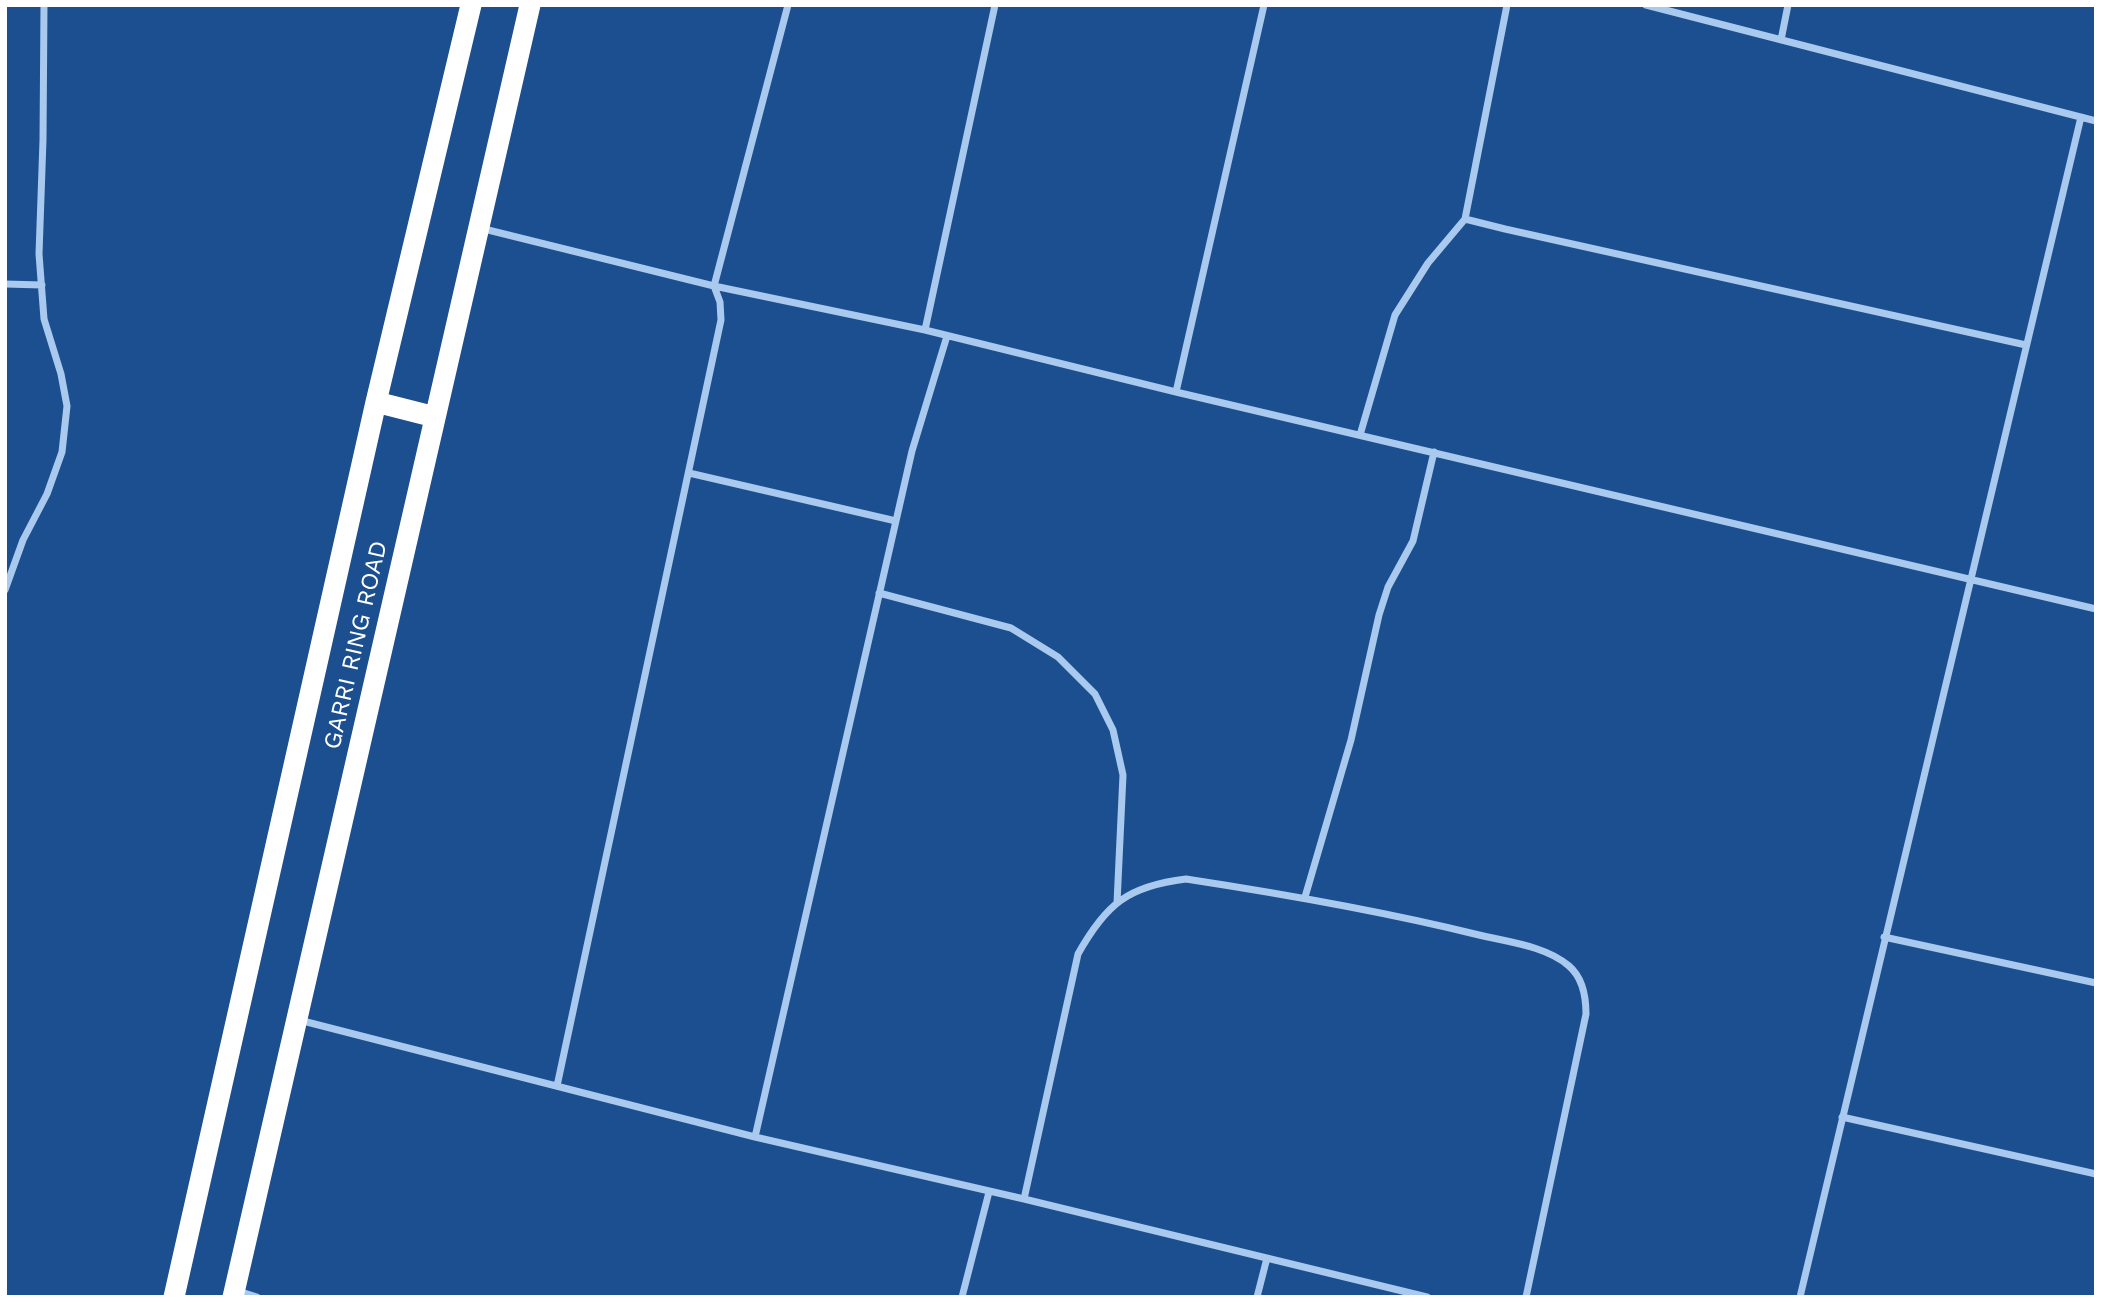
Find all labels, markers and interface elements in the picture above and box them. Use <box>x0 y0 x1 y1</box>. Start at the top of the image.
street label: GARRI RING ROAD <box>318 538 394 752</box>

